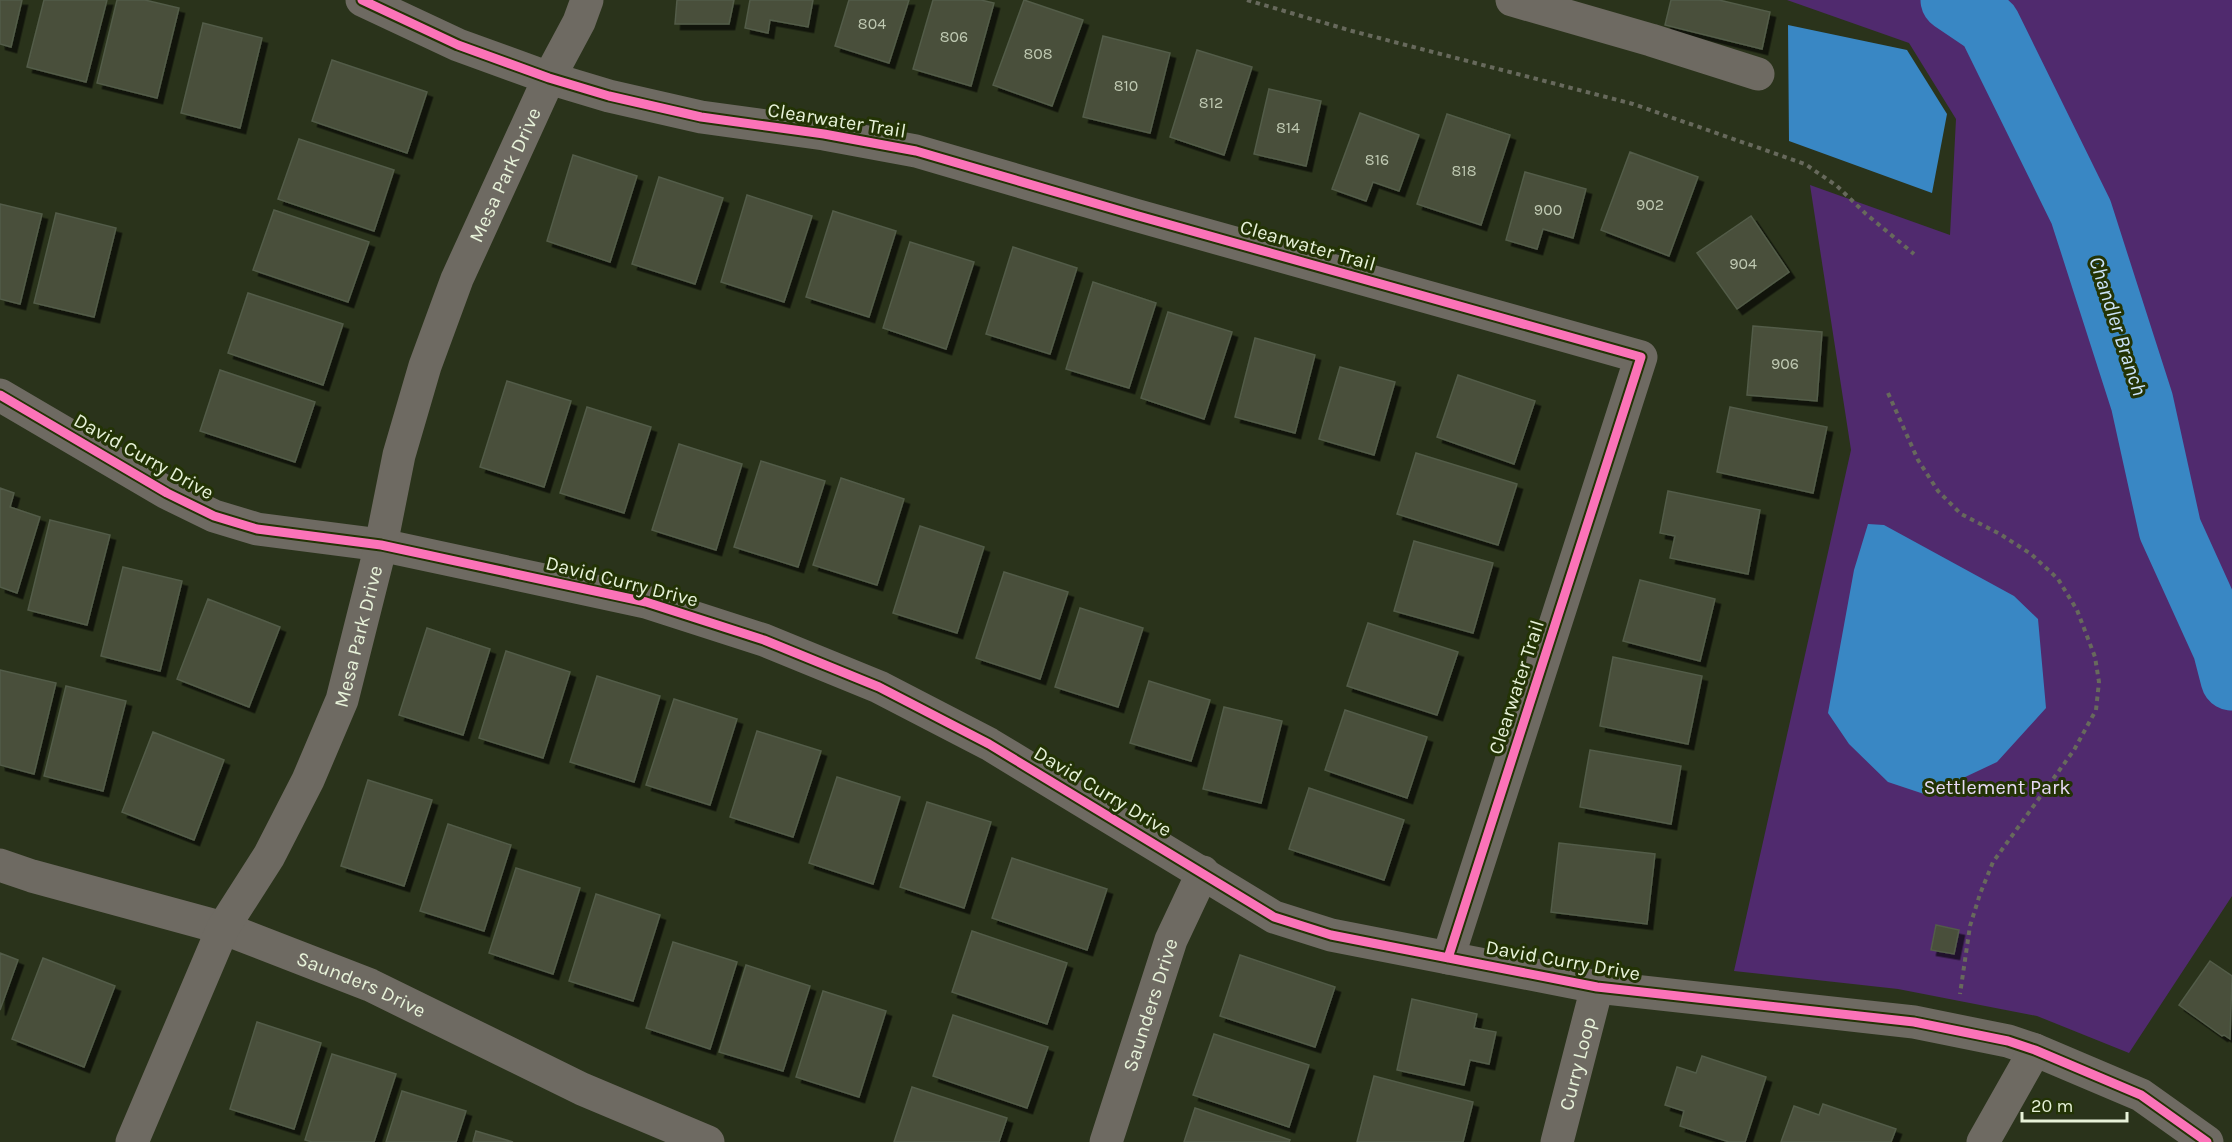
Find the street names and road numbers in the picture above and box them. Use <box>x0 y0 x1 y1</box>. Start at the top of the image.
street label: Clearwater Trail <box>766 98 908 143</box>
street label: Mesa Park Drive <box>464 104 546 246</box>
street label: Clearwater Trail <box>1237 215 1378 276</box>
street label: David Curry Drive <box>70 408 218 504</box>
street label: David Curry Drive <box>543 551 701 612</box>
street label: Mesa Park Drive <box>330 563 387 710</box>
street label: Clearwater Trail <box>1484 617 1549 757</box>
street label: David Curry Drive <box>1030 741 1176 842</box>
street label: Saunders Drive <box>1118 936 1183 1075</box>
street label: David Curry Drive <box>1484 936 1642 985</box>
street label: Saunders Drive <box>293 947 430 1023</box>
street label: Curry Loop <box>1555 1014 1601 1113</box>

